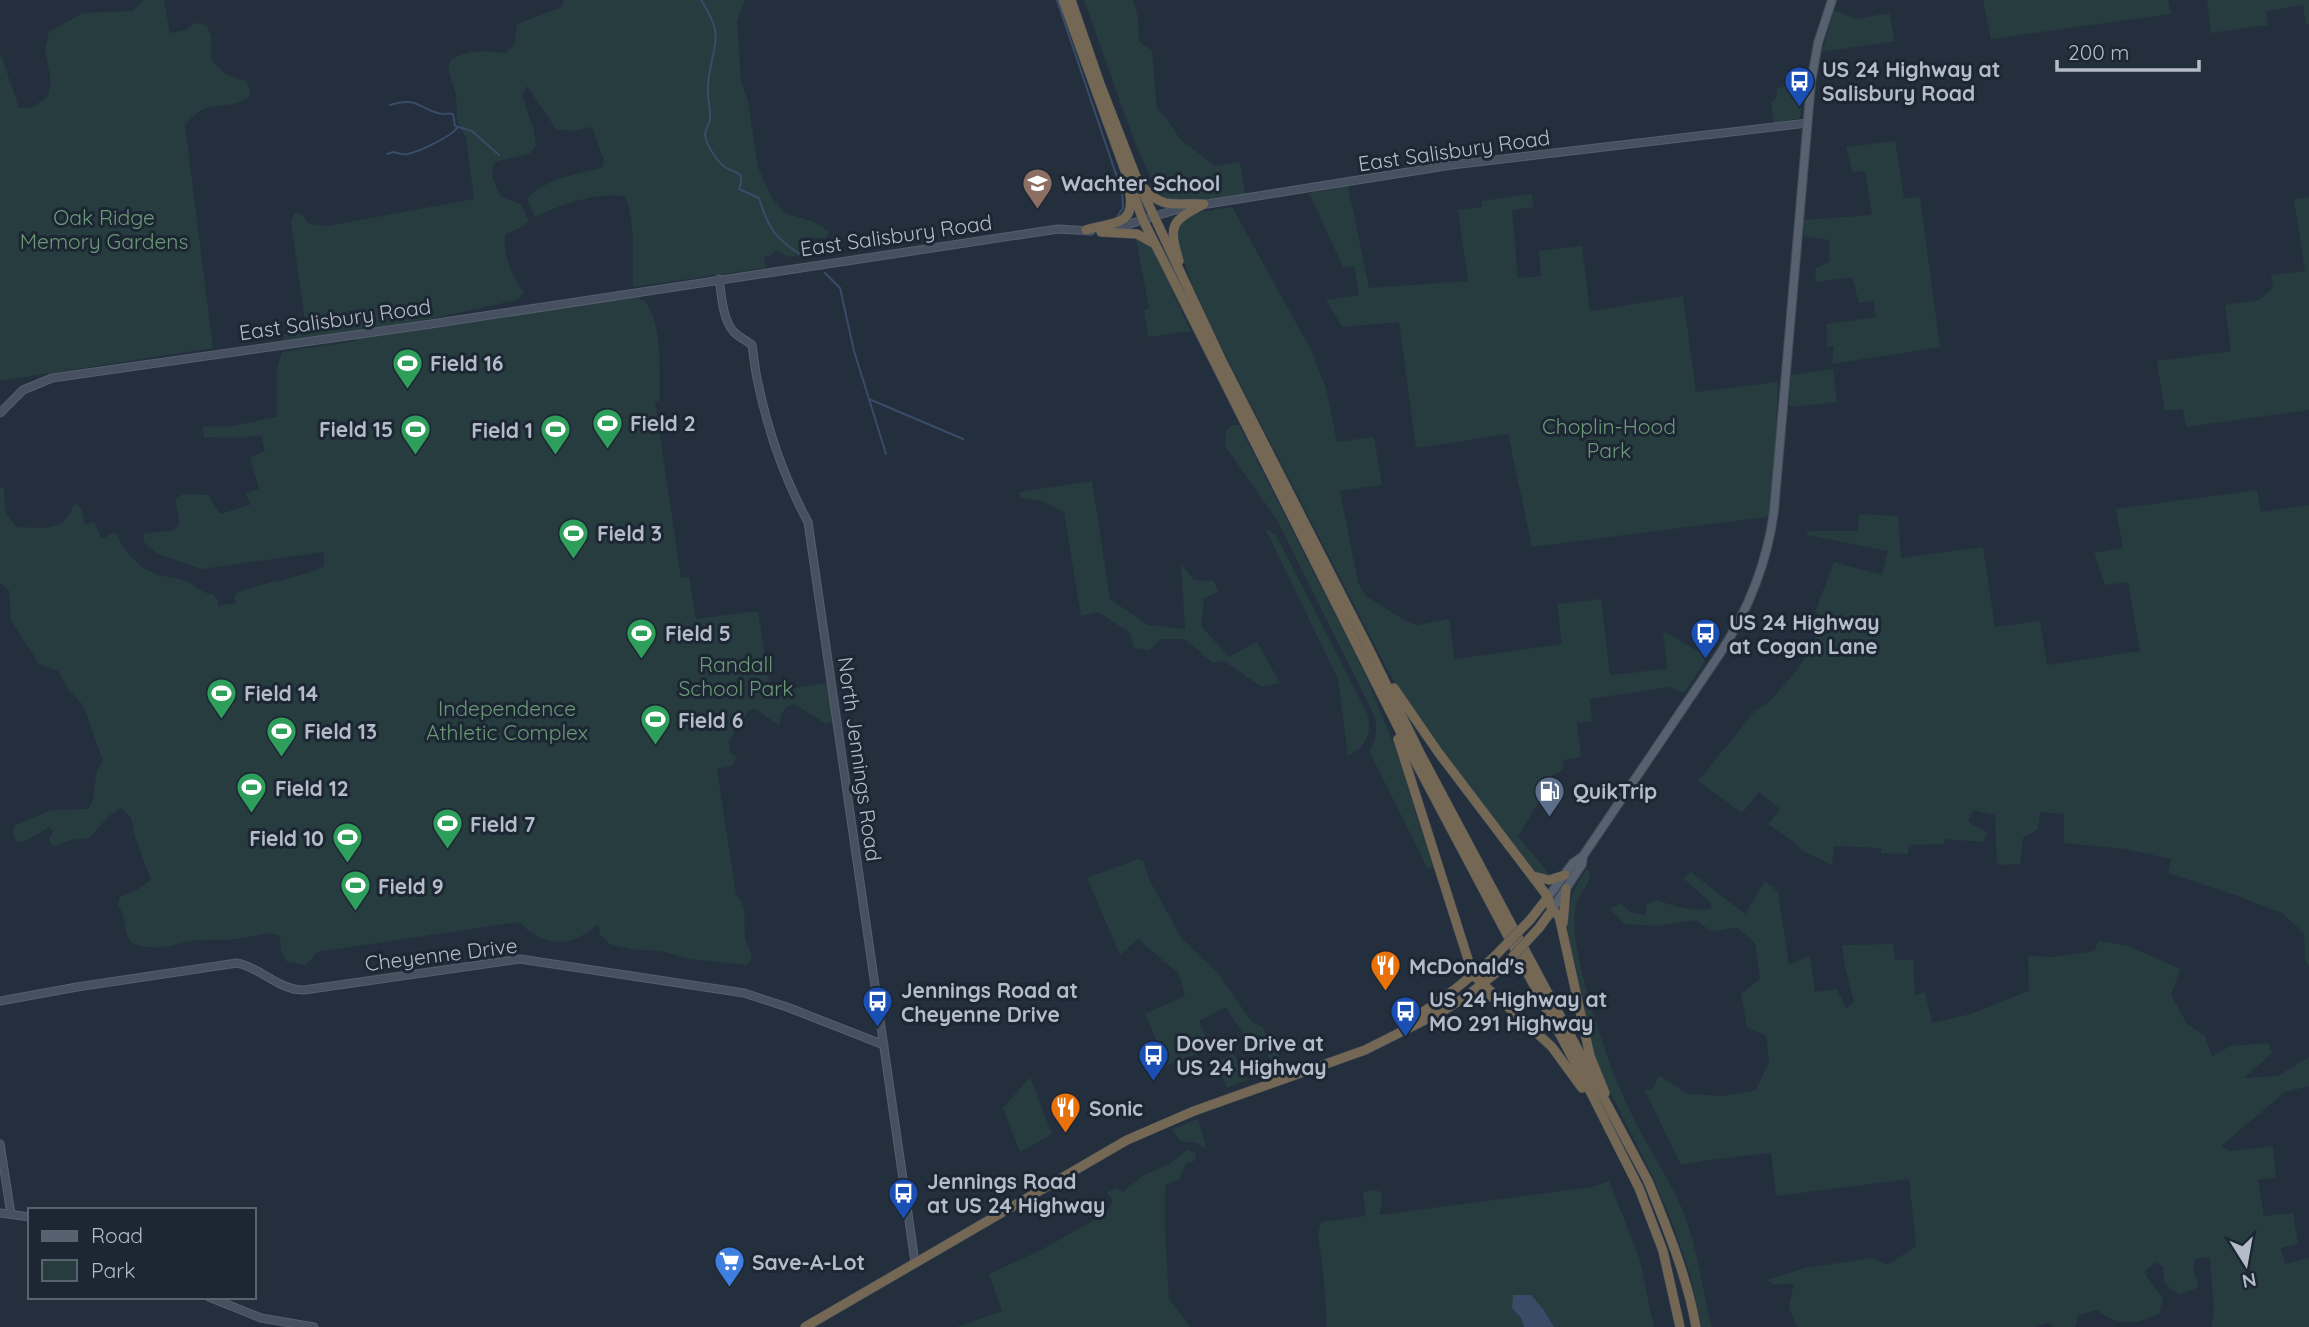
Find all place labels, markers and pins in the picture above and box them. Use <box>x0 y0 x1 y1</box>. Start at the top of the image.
place label: US 24 Highway at Salisbury Road <box>1822 56 2000 106</box>
bus stop icon: US 24 Highway at Salisbury Road <box>1782 64 1816 108</box>
school or university icon: Wachter School <box>1021 166 1055 210</box>
place label: Wachter School <box>1061 170 1221 196</box>
sports icon: Field 16 <box>390 346 424 390</box>
place label: Field 16 <box>430 350 503 376</box>
sports icon: Field 2 <box>590 406 624 450</box>
place label: Field 2 <box>630 410 696 436</box>
sports icon: Field 15 <box>399 412 433 456</box>
sports icon: Field 1 <box>539 413 573 457</box>
place label: Field 15 <box>319 416 393 442</box>
place label: Field 1 <box>471 417 533 443</box>
sports icon: Field 3 <box>557 516 591 560</box>
place label: Field 3 <box>597 520 662 546</box>
place label: US 24 Highway at Cogan Lane <box>1729 609 1880 659</box>
sports icon: Field 5 <box>625 616 659 660</box>
bus stop icon: US 24 Highway at Cogan Lane <box>1689 617 1723 661</box>
place label: Field 5 <box>665 620 731 646</box>
sports icon: Field 14 <box>204 676 238 720</box>
place label: Field 14 <box>244 680 318 706</box>
sports icon: Field 6 <box>638 703 672 747</box>
place label: Field 6 <box>678 707 743 733</box>
sports icon: Field 13 <box>264 714 298 758</box>
place label: Field 13 <box>304 718 377 744</box>
sports icon: Field 12 <box>235 771 269 815</box>
fuel station icon: QuikTrip <box>1533 774 1567 818</box>
place label: Field 12 <box>275 775 349 801</box>
place label: QuikTrip <box>1573 778 1657 804</box>
sports icon: Field 7 <box>430 807 464 851</box>
place label: Field 7 <box>470 811 535 837</box>
sports icon: Field 10 <box>330 821 364 865</box>
place label: Field 10 <box>249 825 324 851</box>
sports icon: Field 9 <box>338 869 372 913</box>
place label: Field 9 <box>378 873 444 899</box>
restaurant icon: McDonald's <box>1369 949 1403 993</box>
place label: McDonald's <box>1409 953 1524 979</box>
place label: Jennings Road at Cheyenne Drive <box>901 977 1078 1027</box>
bus stop icon: Jennings Road at Cheyenne Drive <box>861 985 895 1029</box>
place label: US 24 Highway at MO 291 Highway <box>1429 986 1607 1036</box>
bus stop icon: US 24 Highway at MO 291 Highway <box>1389 994 1423 1038</box>
place label: Dover Drive at US 24 Highway <box>1176 1030 1327 1080</box>
bus stop icon: Dover Drive at US 24 Highway <box>1136 1038 1170 1082</box>
restaurant icon: Sonic <box>1049 1091 1083 1135</box>
place label: Sonic <box>1089 1095 1143 1121</box>
place label: Jennings Road at US 24 Highway <box>927 1168 1105 1218</box>
bus stop icon: Jennings Road at US 24 Highway <box>887 1176 921 1220</box>
supermarket icon: Save-A-Lot <box>712 1245 746 1289</box>
place label: Save-A-Lot <box>752 1249 865 1275</box>

